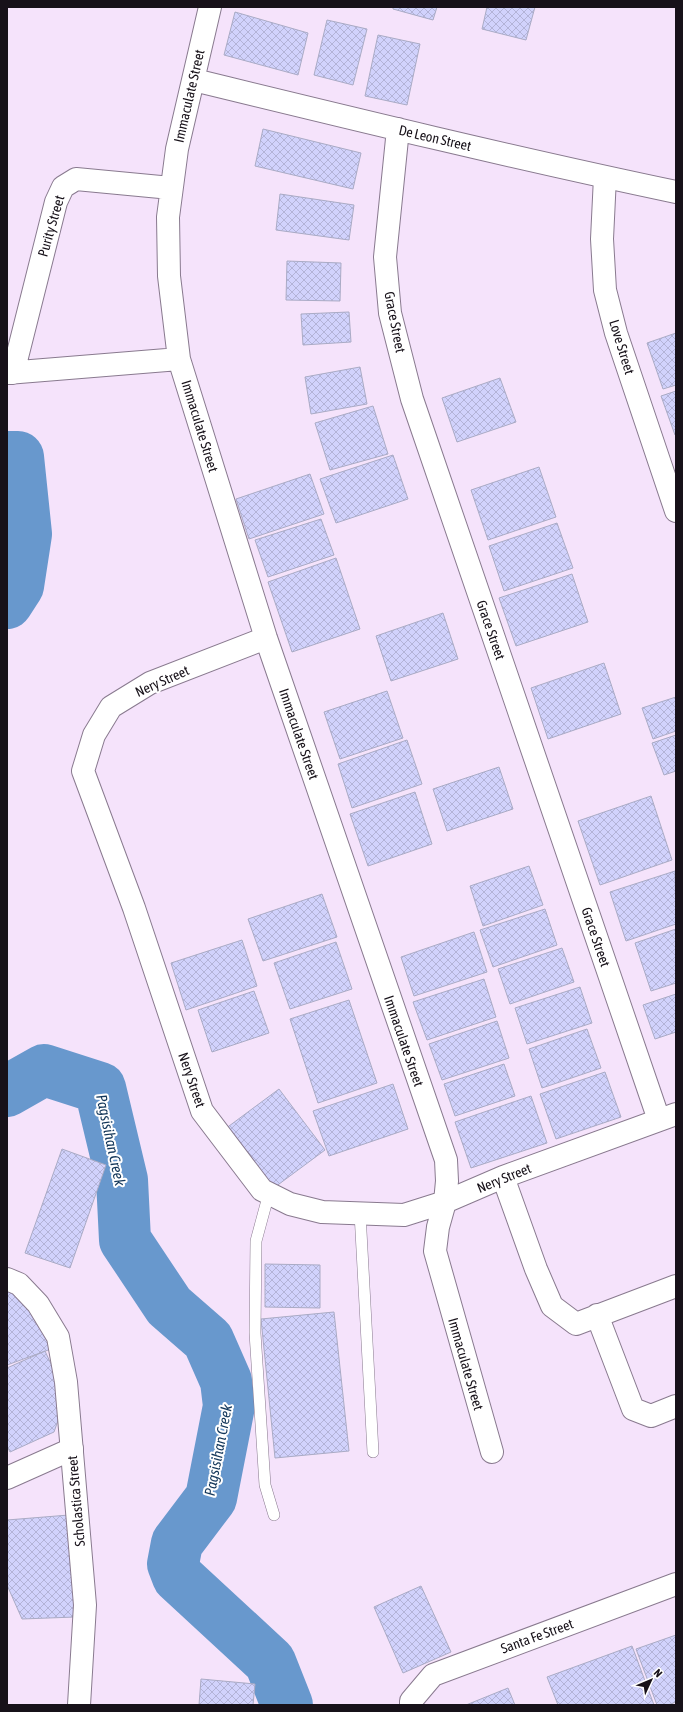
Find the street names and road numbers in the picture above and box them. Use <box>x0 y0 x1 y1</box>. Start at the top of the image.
street label: Immaculate Street <box>170 48 208 144</box>
street label: De Leon Street <box>397 122 473 154</box>
street label: Purity Street <box>35 193 67 259</box>
street label: Grace Street <box>381 290 409 354</box>
street label: Love Street <box>606 318 638 376</box>
street label: Immaculate Street <box>178 378 222 474</box>
street label: Grace Street <box>473 598 509 662</box>
street label: Nery Street <box>133 662 191 700</box>
street label: Immaculate Street <box>276 686 322 782</box>
street label: Grace Street <box>578 905 614 969</box>
street label: Immaculate Street <box>381 993 427 1089</box>
street label: Nery Street <box>175 1050 209 1110</box>
street label: Nery Street <box>475 1160 533 1196</box>
street label: Immaculate Street <box>445 1316 487 1412</box>
street label: Scholastica Street <box>64 1455 88 1547</box>
street label: Santa Fe Street <box>499 1615 575 1657</box>

